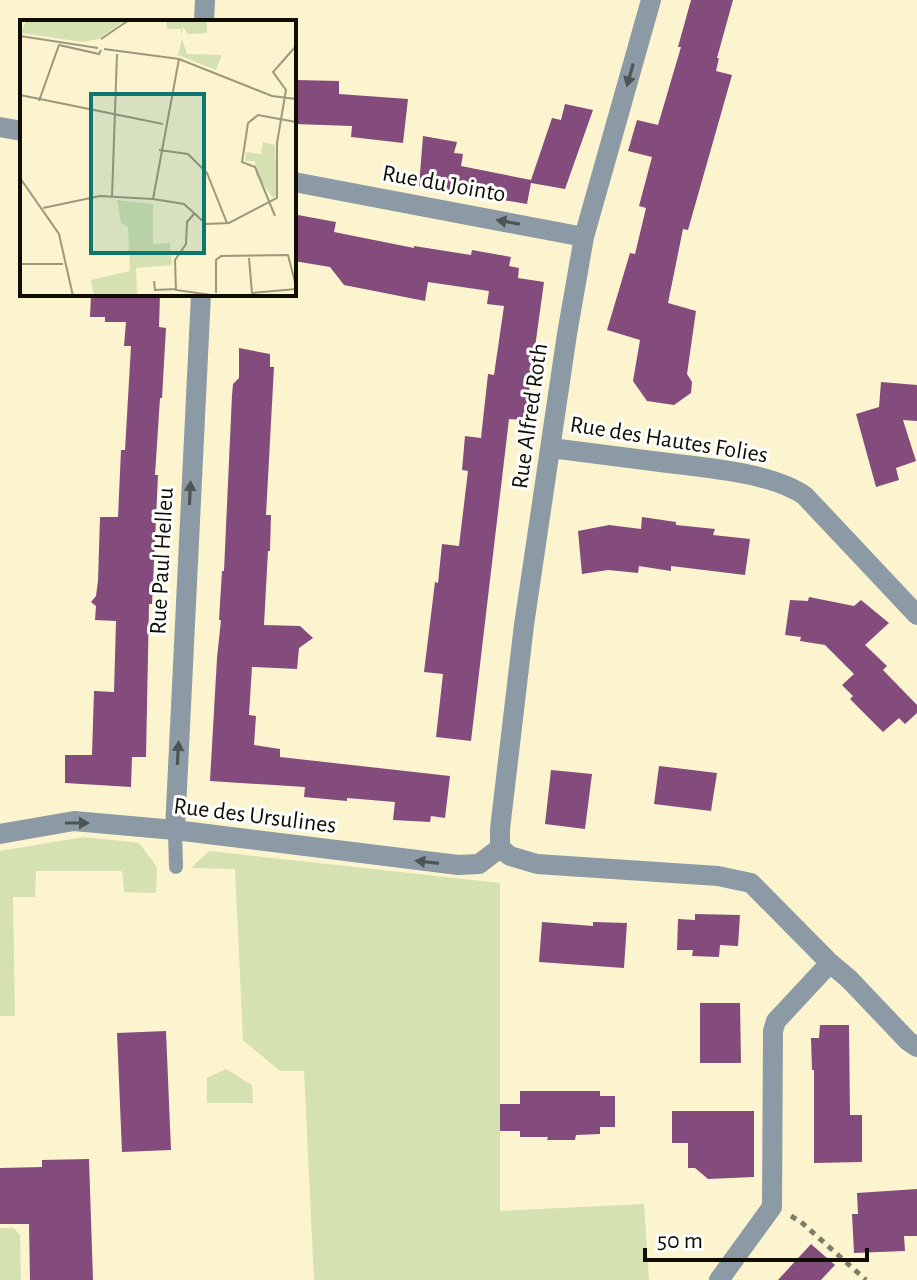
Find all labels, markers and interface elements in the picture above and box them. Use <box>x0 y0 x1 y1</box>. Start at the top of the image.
inset map <box>20 20 296 296</box>
one-way arrow <box>623 63 635 88</box>
street label: Rue du Jointo <box>380 161 507 207</box>
one-way arrow <box>495 215 520 227</box>
street label: Rue Alfred Roth <box>508 342 552 490</box>
street label: Rue des Hautes Folies <box>568 412 769 467</box>
one-way arrow <box>184 480 197 505</box>
street label: Rue Paul Helleu <box>146 487 178 635</box>
one-way arrow <box>172 740 185 765</box>
street label: Rue des Ursulines <box>172 794 338 838</box>
one-way arrow <box>65 817 90 829</box>
one-way arrow <box>414 855 439 868</box>
scale bar <box>645 1212 867 1262</box>
text: 50 m <box>657 1229 703 1253</box>

